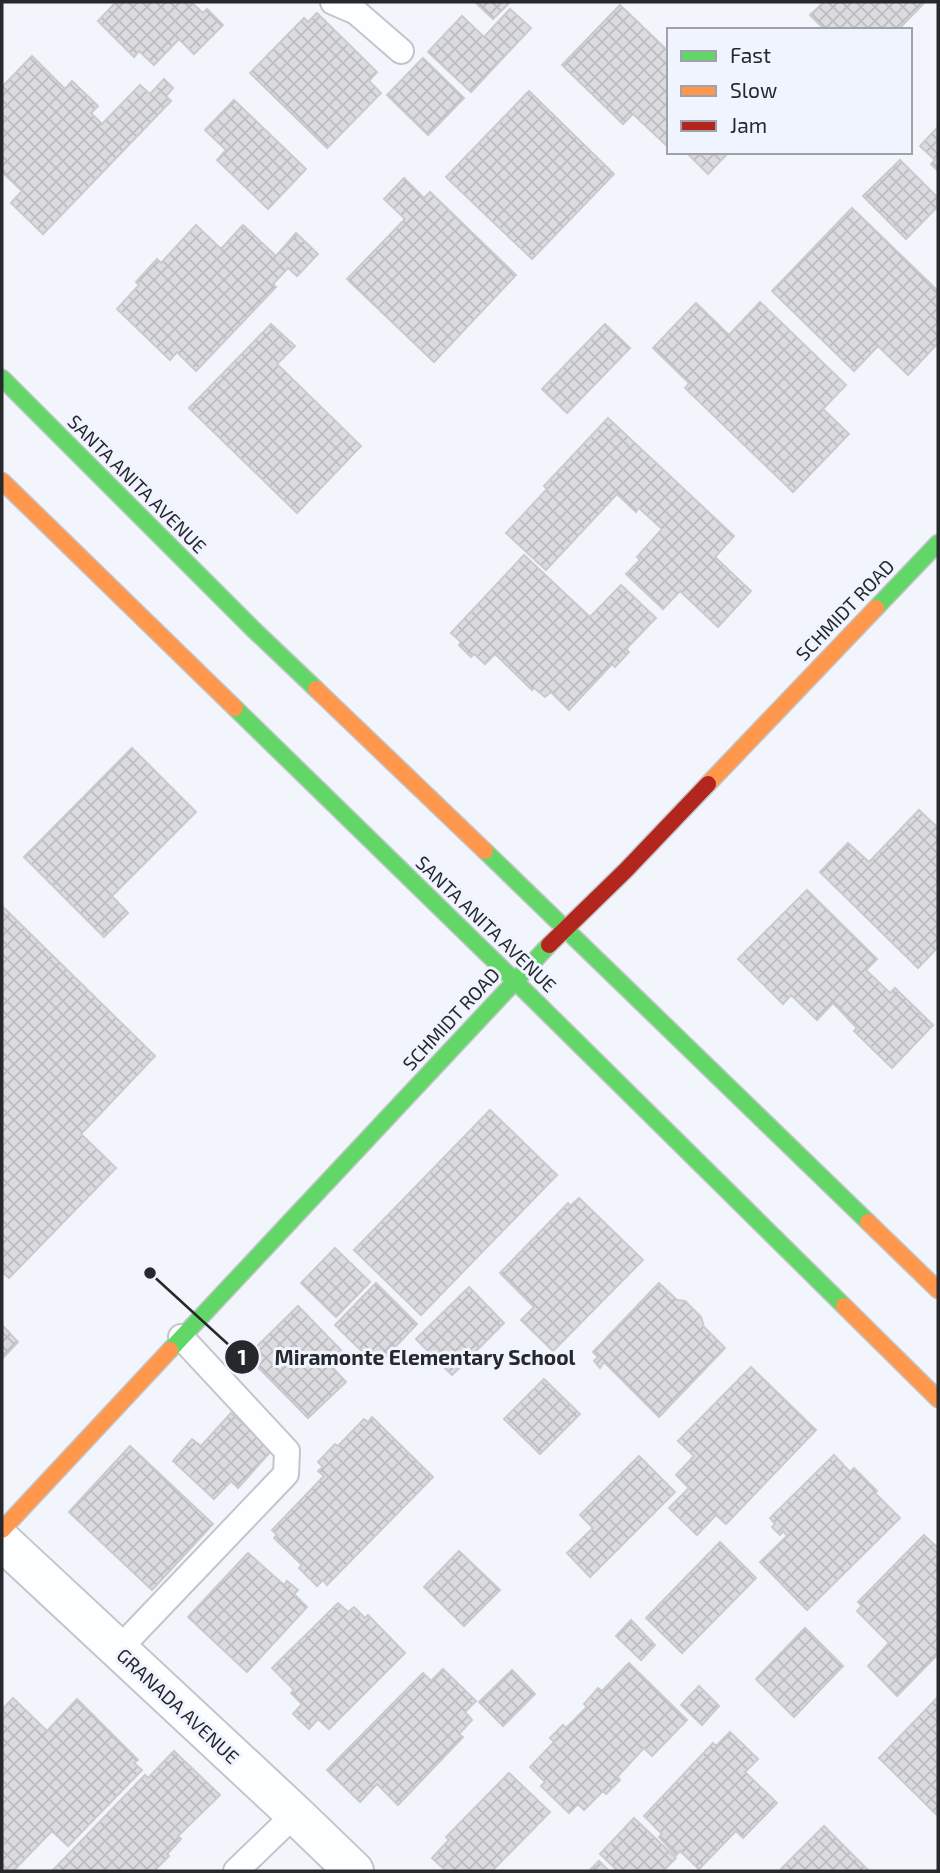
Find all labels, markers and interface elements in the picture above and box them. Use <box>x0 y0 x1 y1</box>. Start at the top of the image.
legend <box>667 28 912 154</box>
text: Fast <box>730 42 771 67</box>
text: Slow <box>730 77 777 102</box>
text: Jam <box>730 112 767 137</box>
street label: SANTA ANITA AVENUE <box>63 410 211 558</box>
street label: SCHMIDT ROAD <box>791 554 899 665</box>
street label: SANTA ANITA AVENUE <box>411 851 561 997</box>
street label: SCHMIDT ROAD <box>397 963 504 1075</box>
callout: Miramonte Elementary School <box>225 1336 589 1378</box>
text: 1 <box>237 1344 247 1369</box>
text: Miramonte Elementary School <box>274 1344 576 1370</box>
street label: GRANADA AVENUE <box>113 1643 244 1768</box>

